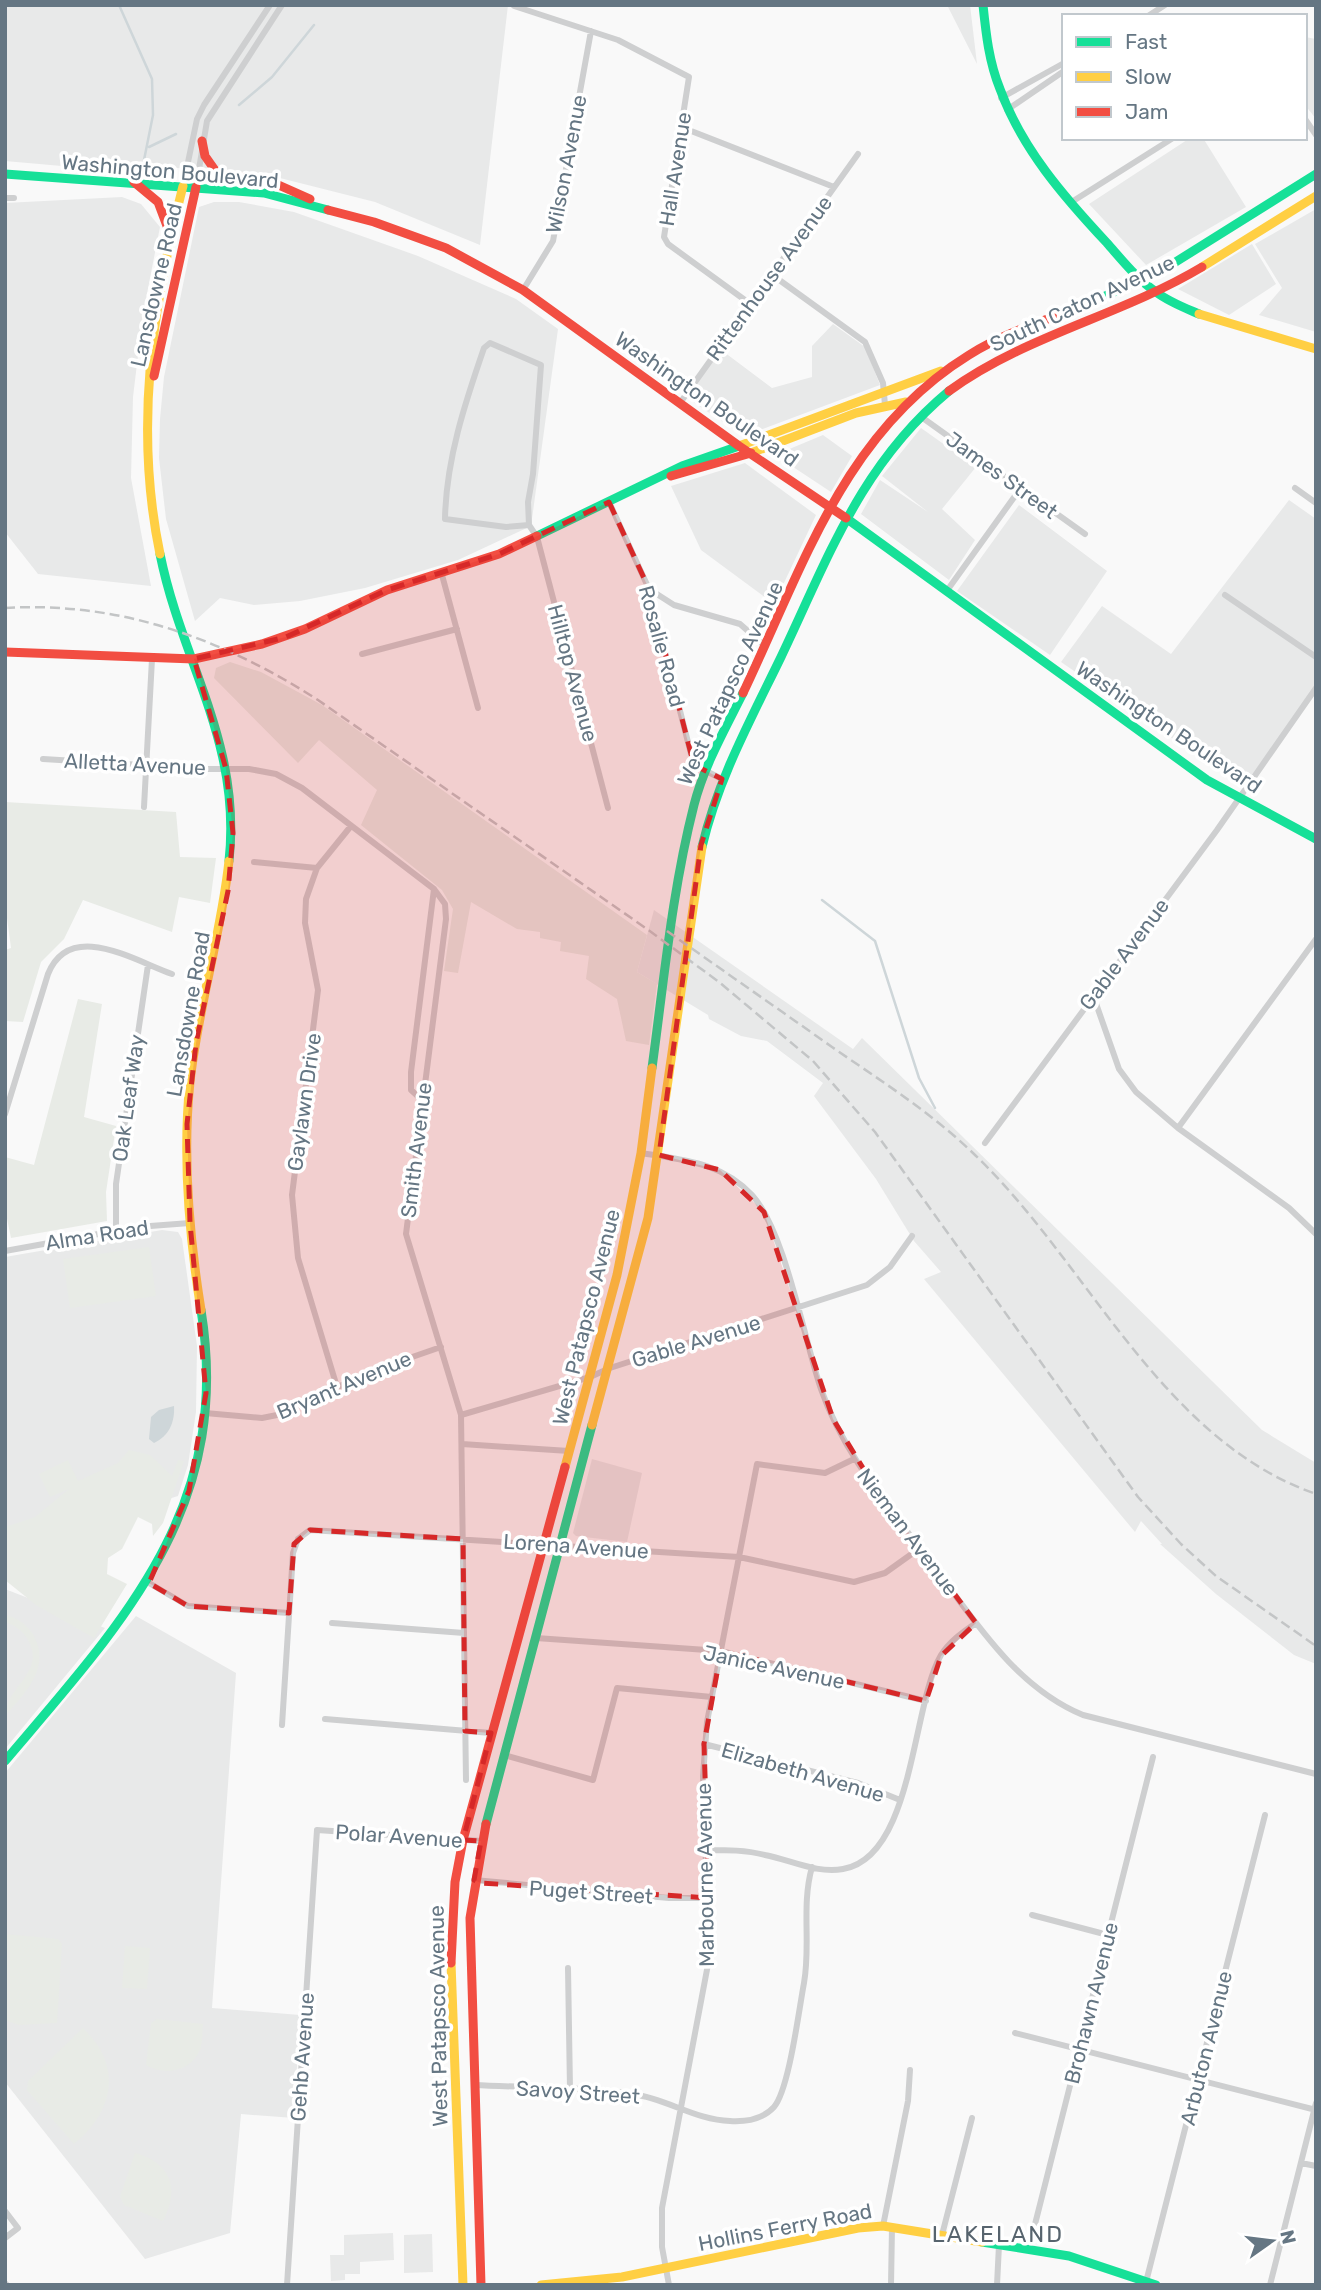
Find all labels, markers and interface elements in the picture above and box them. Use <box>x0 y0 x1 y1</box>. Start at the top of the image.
legend <box>1062 14 1307 140</box>
text: Fast <box>1125 29 1167 54</box>
text: Slow <box>1125 64 1172 89</box>
street label: Wilson Avenue <box>540 93 592 235</box>
text: Jam <box>1125 99 1169 124</box>
street label: Hall Avenue <box>654 110 696 228</box>
street label: Washington Boulevard <box>60 149 280 193</box>
street label: Rittenhouse Avenue <box>701 191 837 365</box>
street label: Lansdowne Road <box>125 201 187 369</box>
street label: South Caton Avenue <box>986 249 1178 357</box>
street label: Washington Boulevard <box>610 326 804 472</box>
street label: James Street <box>941 426 1063 524</box>
street label: West Patapsco Avenue <box>672 577 788 789</box>
street label: Rosalie Road <box>634 582 690 710</box>
street label: Hilltop Avenue <box>543 602 603 744</box>
street label: Washington Boulevard <box>1072 656 1266 798</box>
street label: Alletta Avenue <box>63 748 207 780</box>
street label: Gable Avenue <box>1074 893 1174 1015</box>
street label: Lansdowne Road <box>161 929 215 1099</box>
street label: Gaylawn Drive <box>282 1031 326 1173</box>
street label: Oak Leaf Way <box>107 1032 149 1163</box>
street label: Smith Avenue <box>395 1081 437 1219</box>
street label: West Patapsco Avenue <box>547 1206 625 1428</box>
street label: Alma Road <box>44 1214 150 1256</box>
street label: Gable Avenue <box>629 1310 763 1372</box>
street label: Bryant Avenue <box>273 1345 415 1425</box>
street label: Nieman Avenue <box>852 1464 964 1600</box>
street label: Lorena Avenue <box>502 1528 650 1564</box>
street label: Janice Avenue <box>701 1640 847 1694</box>
street label: Elizabeth Avenue <box>719 1737 887 1807</box>
street label: Marbourne Avenue <box>691 1783 719 1967</box>
street label: Polar Avenue <box>334 1819 464 1853</box>
street label: Puget Street <box>528 1875 654 1909</box>
street label: West Patapsco Avenue <box>424 1905 452 2127</box>
street label: Brohawn Avenue <box>1059 1919 1123 2087</box>
street label: Arbuton Avenue <box>1175 1968 1237 2128</box>
street label: Gehb Avenue <box>285 1992 319 2122</box>
street label: Savoy Street <box>515 2075 641 2109</box>
street label: Hollins Ferry Road <box>696 2198 874 2256</box>
north arrow <box>1237 2206 1307 2276</box>
district label: LAKELAND <box>932 2220 1064 2248</box>
text: N <box>1275 2228 1301 2246</box>

